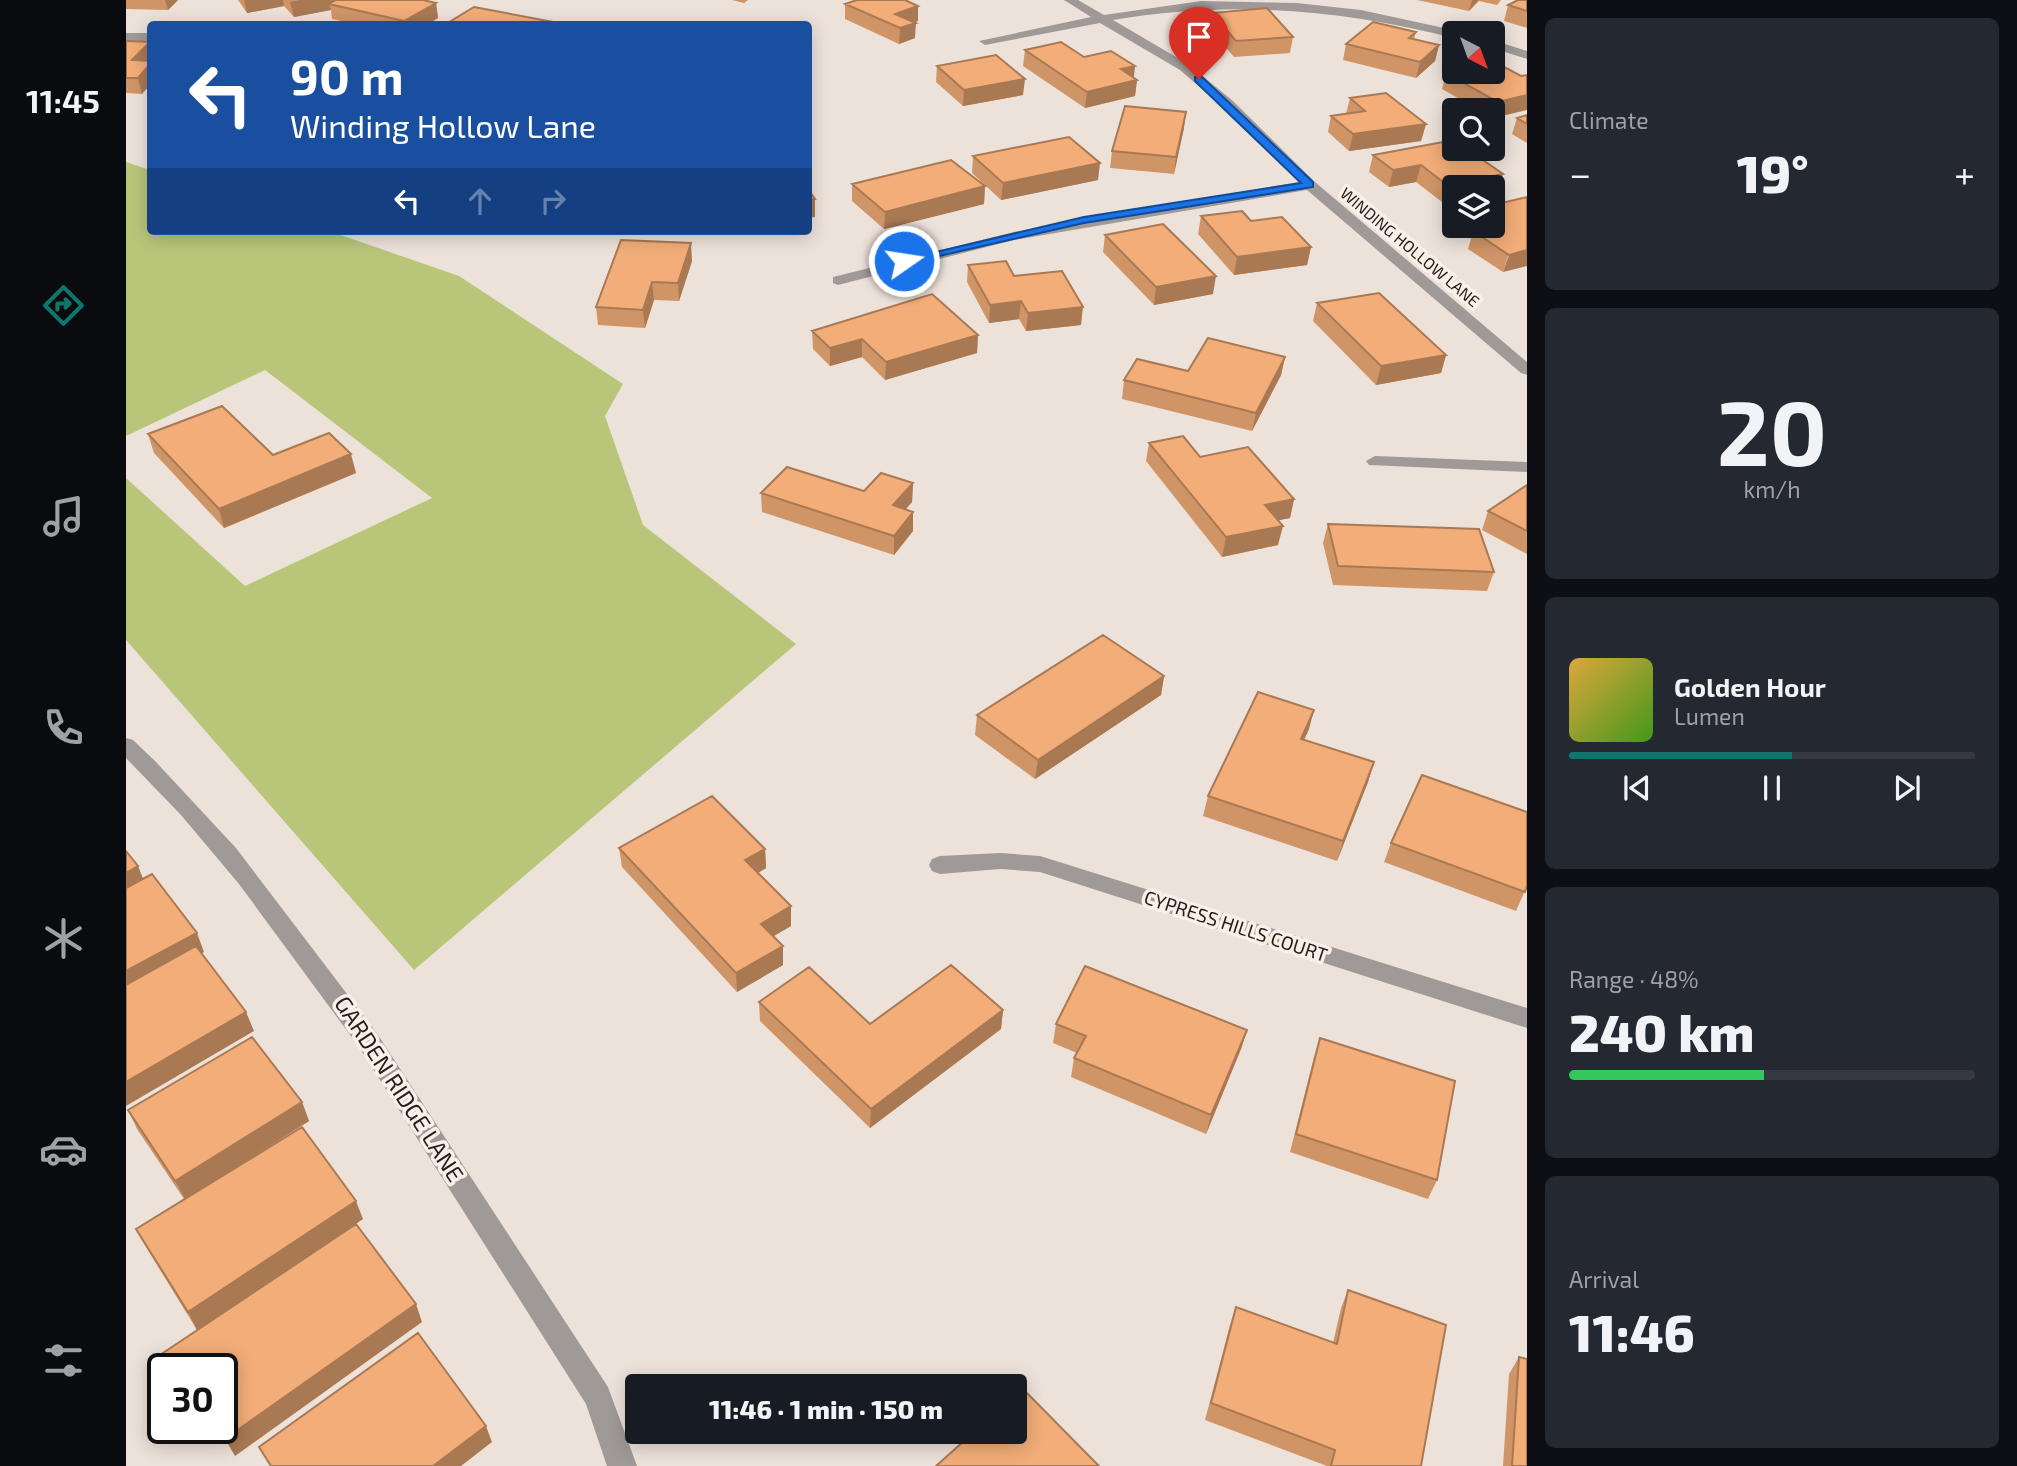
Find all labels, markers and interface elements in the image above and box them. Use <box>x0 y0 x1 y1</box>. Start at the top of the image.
pin <box>1169 7 1229 79</box>
icon: arrive <box>1180 18 1218 56</box>
north arrow <box>1442 21 1505 84</box>
map controls <box>1442 21 1505 238</box>
text: 90 m <box>290 46 404 105</box>
icon: left <box>175 49 266 140</box>
text: 11:45 <box>26 81 100 119</box>
button: search <box>1442 98 1505 161</box>
text: Winding Hollow Lane <box>290 106 596 144</box>
text: Climate <box>1569 106 1649 134</box>
text: 19° <box>1737 141 1809 203</box>
text: − <box>1569 150 1591 196</box>
text: + <box>1954 150 1975 196</box>
button: layers <box>1442 175 1505 238</box>
icon: left <box>388 182 426 220</box>
icon: ahead <box>461 182 499 220</box>
icon: right <box>534 182 572 220</box>
street label: WINDING HOLLOW LANE <box>1337 183 1484 310</box>
position arrow <box>867 224 941 298</box>
icon: directions <box>39 281 88 330</box>
text: 20 <box>1717 375 1827 484</box>
text: km/h <box>1743 475 1801 503</box>
icon: music <box>39 492 88 541</box>
text: Golden Hour <box>1674 671 1826 702</box>
text: Lumen <box>1674 702 1745 730</box>
icon: phone <box>39 703 88 752</box>
icon: previous <box>1618 769 1656 807</box>
icon: pause <box>1753 769 1791 807</box>
icon: next <box>1888 769 1926 807</box>
street label: CYPRESS HILLS COURT <box>1142 885 1331 966</box>
icon: climate <box>39 914 88 963</box>
text: Range · 48% <box>1569 965 1699 993</box>
street label: GARDEN RIDGE LANE <box>329 990 470 1187</box>
text: 240 km <box>1569 1000 1755 1062</box>
icon: car <box>39 1125 88 1174</box>
text: Arrival <box>1569 1265 1639 1293</box>
text: 11:46 <box>1569 1300 1695 1362</box>
icon: filters <box>39 1336 88 1385</box>
speed limit sign: 30 <box>147 1353 238 1444</box>
text: 11:46 · 1 min · 150 m <box>709 1393 943 1424</box>

